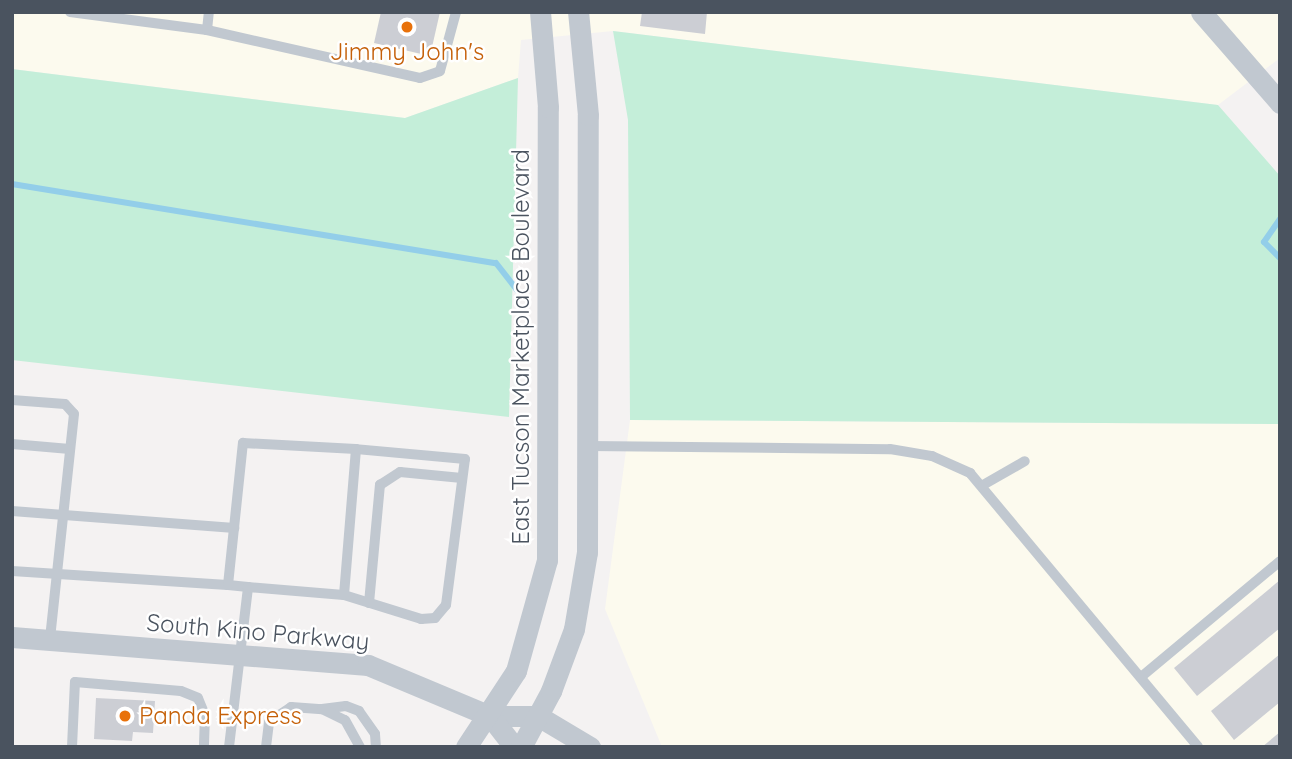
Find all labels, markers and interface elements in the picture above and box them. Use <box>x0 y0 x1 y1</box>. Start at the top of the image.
marker: Jimmy John's <box>399 19 415 35</box>
place label: Jimmy John's <box>330 38 484 66</box>
street label: East Tucson Marketplace Boulevard <box>507 149 535 545</box>
street label: South Kino Parkway <box>145 608 371 656</box>
place label: Panda Express <box>139 702 302 730</box>
marker: Panda Express <box>117 708 133 724</box>

